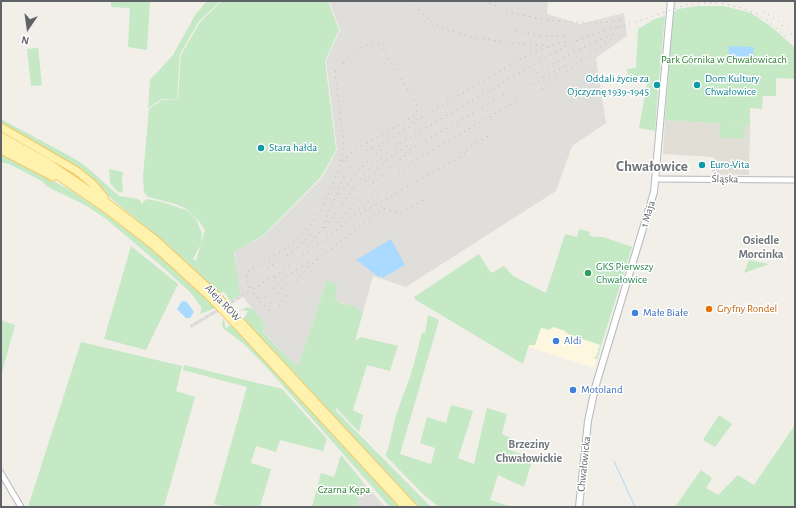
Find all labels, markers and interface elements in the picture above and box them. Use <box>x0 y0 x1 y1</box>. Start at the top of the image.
north arrow <box>8 8 48 48</box>
text: N <box>20 34 30 46</box>
park label: Park Górnika w Chwałowicach <box>661 53 787 67</box>
place label: Oddali życie za Ojczyznę 1939-1945 <box>567 72 649 98</box>
place label: Dom Kultury Chwałowice <box>705 72 760 98</box>
marker: Oddali życie za Ojczyznę 1939-1945 <box>652 80 662 90</box>
marker: Dom Kultury Chwałowice <box>692 80 702 90</box>
place label: Stara hałda <box>269 141 317 155</box>
marker: Stara hałda <box>256 143 266 153</box>
district label: Chwałowice <box>616 157 688 175</box>
place label: Euro-Vita <box>710 158 749 172</box>
marker: Euro-Vita <box>697 160 707 170</box>
street label: Śląska <box>711 172 739 186</box>
street label: 1 Maja <box>638 199 658 229</box>
district label: Osiedle Morcinka <box>738 233 784 261</box>
place label: GKS Pierwszy Chwałowice <box>596 260 653 286</box>
marker: GKS Pierwszy Chwałowice <box>583 268 593 278</box>
street label: Aleja ROW <box>202 282 244 324</box>
place label: Gryfny Rondel <box>717 302 777 316</box>
marker: Gryfny Rondel <box>704 304 714 314</box>
place label: Małe Białe <box>643 306 688 320</box>
marker: Małe Białe <box>630 308 640 318</box>
place label: Aldi <box>564 334 581 348</box>
marker: Aldi <box>551 336 561 346</box>
place label: Motoland <box>581 383 623 397</box>
marker: Motoland <box>568 385 578 395</box>
street label: Chwałowicka <box>575 436 593 492</box>
district label: Brzeziny Chwałowickie <box>496 437 562 465</box>
park label: Czarna Kępa <box>318 483 370 497</box>

